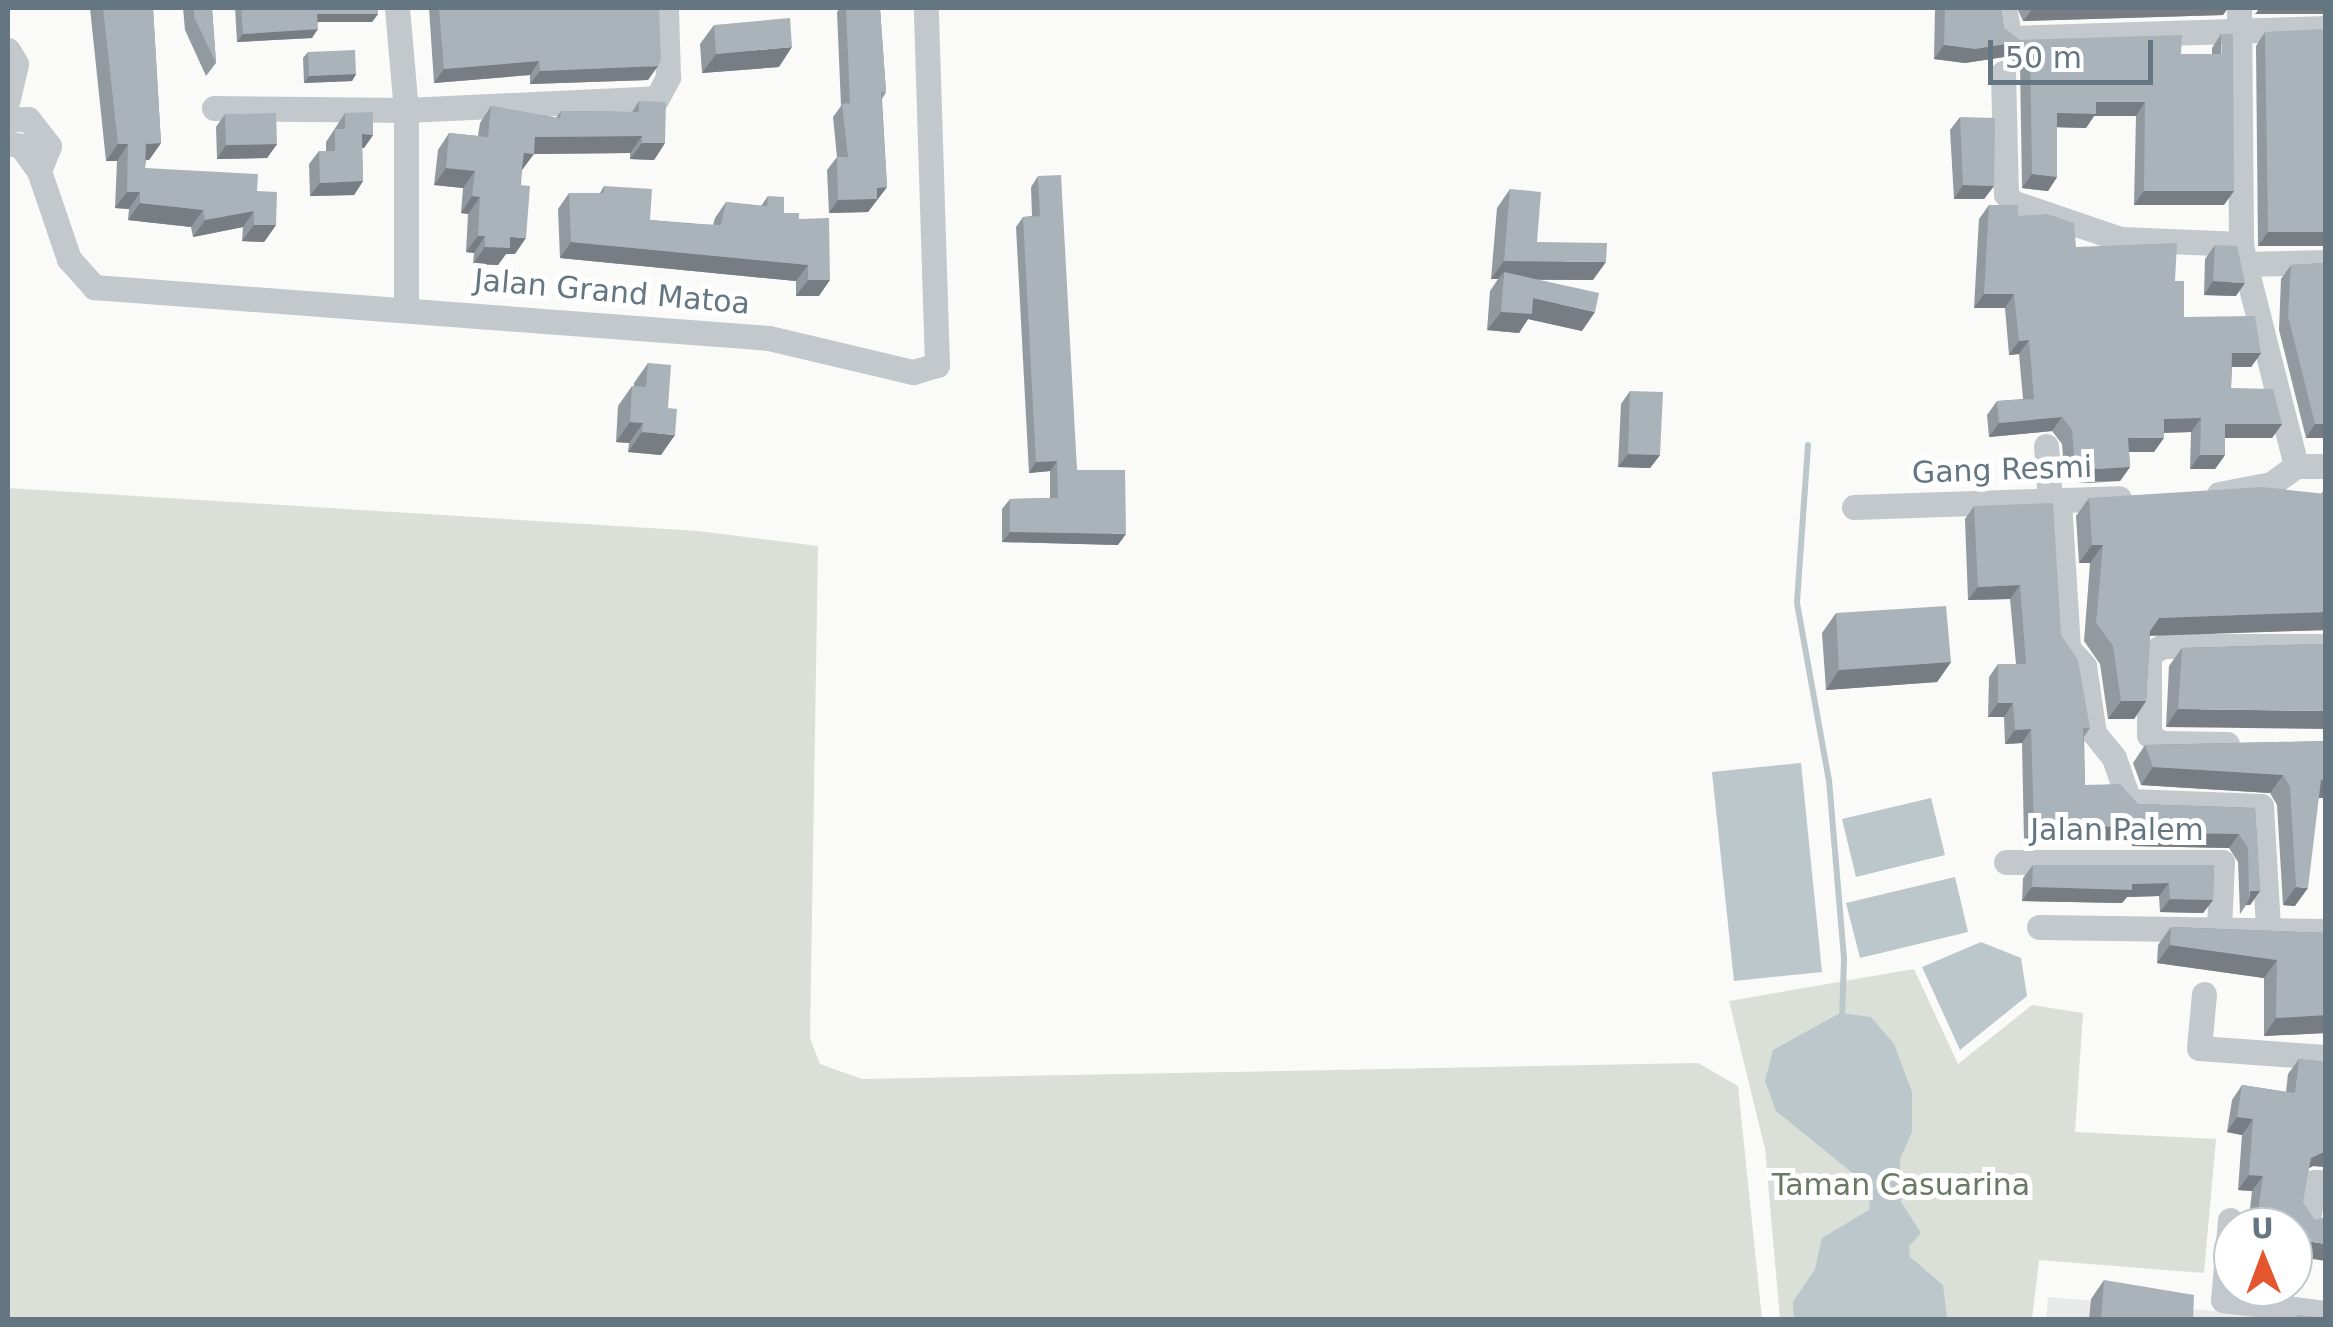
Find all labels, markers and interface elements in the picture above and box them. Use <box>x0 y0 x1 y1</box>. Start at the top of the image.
scale bar <box>1993 20 2158 82</box>
text: 50 m <box>2005 40 2082 75</box>
street label: Jalan Grand Matoa <box>473 262 751 322</box>
street label: Gang Resmi <box>1911 449 2093 491</box>
street label: Jalan Palem <box>2030 812 2204 848</box>
park label: Taman Casuarina <box>1772 1167 2030 1203</box>
north arrow <box>2213 1207 2313 1307</box>
text: U <box>2251 1212 2274 1245</box>

